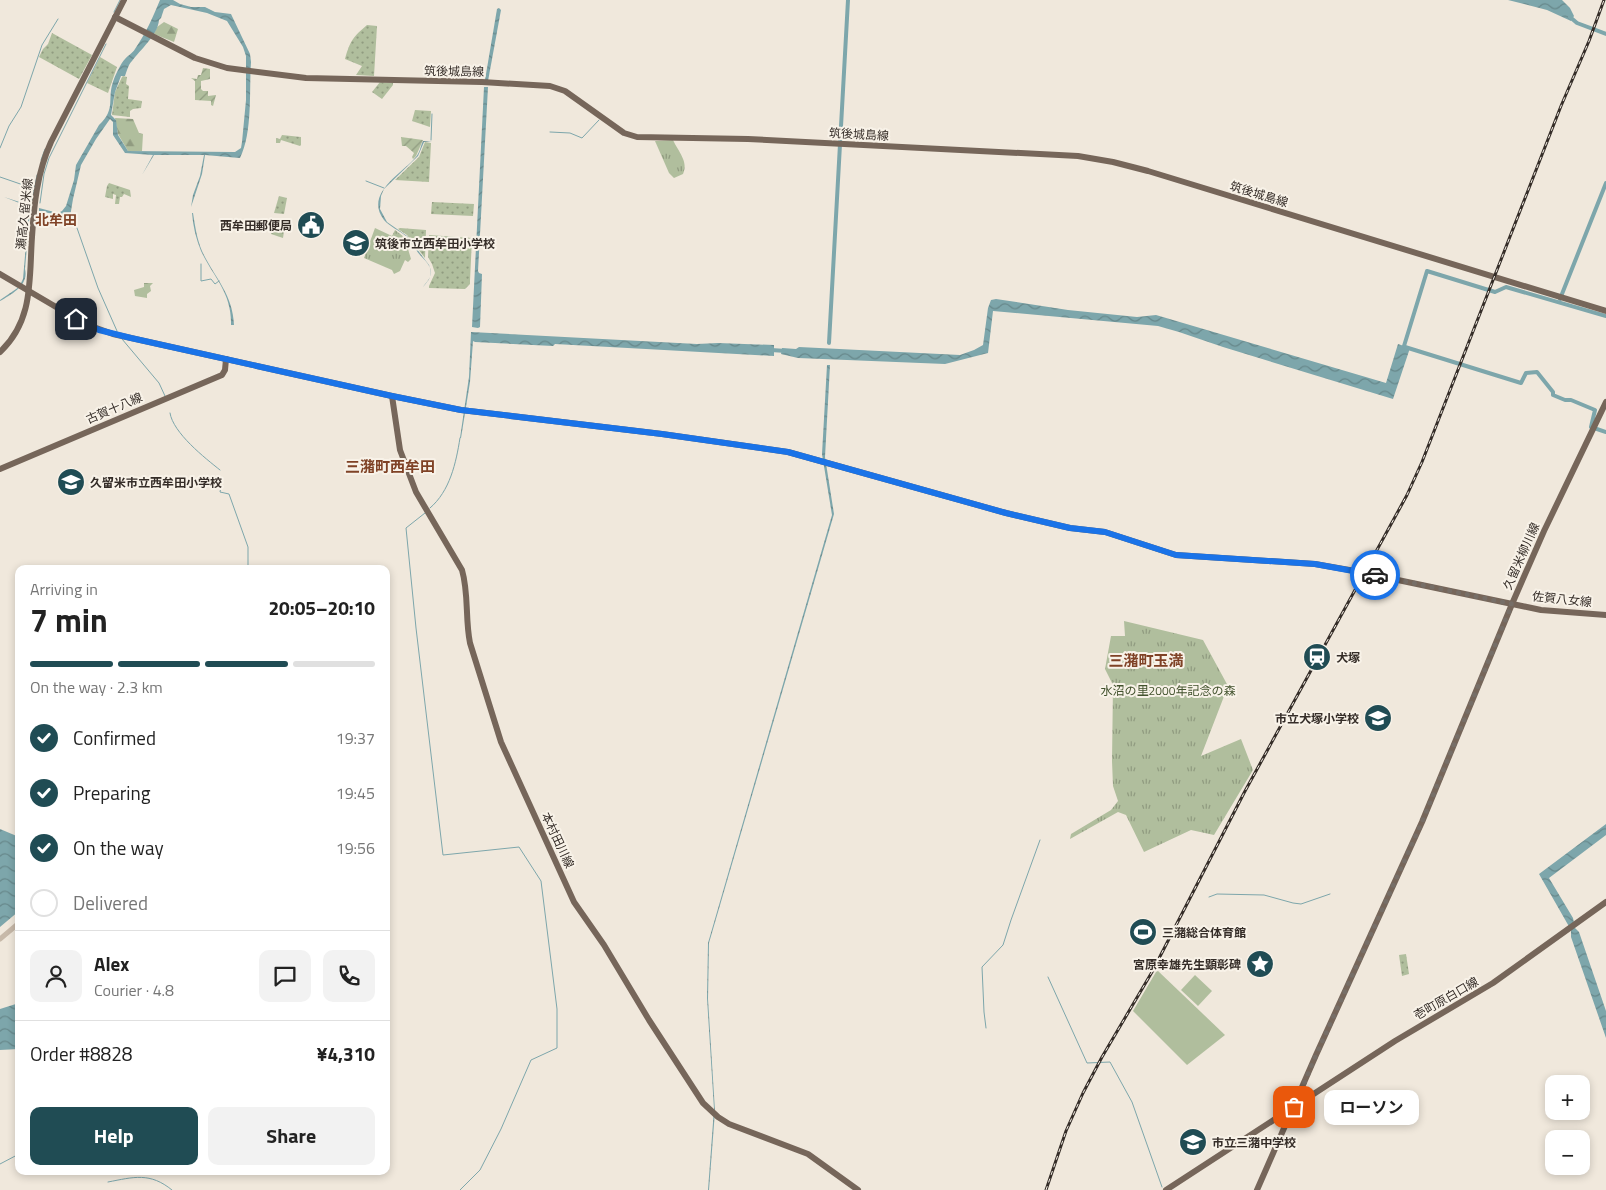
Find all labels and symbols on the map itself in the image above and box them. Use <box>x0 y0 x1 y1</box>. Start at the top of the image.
street label: 筑後城島線 <box>424 61 484 81</box>
street label: 筑後城島線 <box>829 123 889 145</box>
street label: 筑後城島線 <box>1228 176 1290 212</box>
street label: 瀬高久留米線 <box>11 177 37 251</box>
district label: 北牟田 <box>35 209 77 230</box>
public building icon: 西牟田郵便局 <box>296 210 326 240</box>
place label: 西牟田郵便局 <box>220 216 292 235</box>
school or university icon: 筑後市立西牟田小学校 <box>341 228 371 258</box>
place label: 筑後市立西牟田小学校 <box>375 234 495 253</box>
pin <box>55 298 97 340</box>
street label: 古賀十八線 <box>83 388 145 428</box>
district label: 三潴町西牟田 <box>345 455 435 478</box>
school or university icon: 久留米市立西牟田小学校 <box>56 467 86 497</box>
place label: 久留米市立西牟田小学校 <box>90 473 222 492</box>
street label: 久留米柳川線 <box>1498 519 1544 593</box>
courier <box>1350 550 1400 600</box>
street label: 佐賀八女線 <box>1531 586 1593 612</box>
station icon: 犬塚 <box>1302 642 1332 672</box>
place label: 犬塚 <box>1336 648 1360 667</box>
district label: 三潴町玉満 <box>1108 649 1184 672</box>
park label: 水沼の里2000年記念の森 <box>1101 681 1235 700</box>
school or university icon: 市立犬塚小学校 <box>1363 703 1393 733</box>
place label: 市立犬塚小学校 <box>1275 709 1359 728</box>
street label: 本村田川線 <box>537 809 579 871</box>
sports icon: 三潴総合体育館 <box>1128 917 1158 947</box>
place label: 三潴総合体育館 <box>1162 923 1246 942</box>
place icon: 宮原幸雄先生顕彰碑 <box>1245 949 1275 979</box>
place label: 宮原幸雄先生顕彰碑 <box>1133 955 1241 974</box>
street label: 壱町原白口線 <box>1410 972 1482 1024</box>
pin <box>1273 1086 1315 1128</box>
callout: ローソン <box>1324 1090 1419 1124</box>
school or university icon: 市立三潴中学校 <box>1178 1127 1208 1157</box>
place label: 市立三潴中学校 <box>1212 1133 1296 1152</box>

